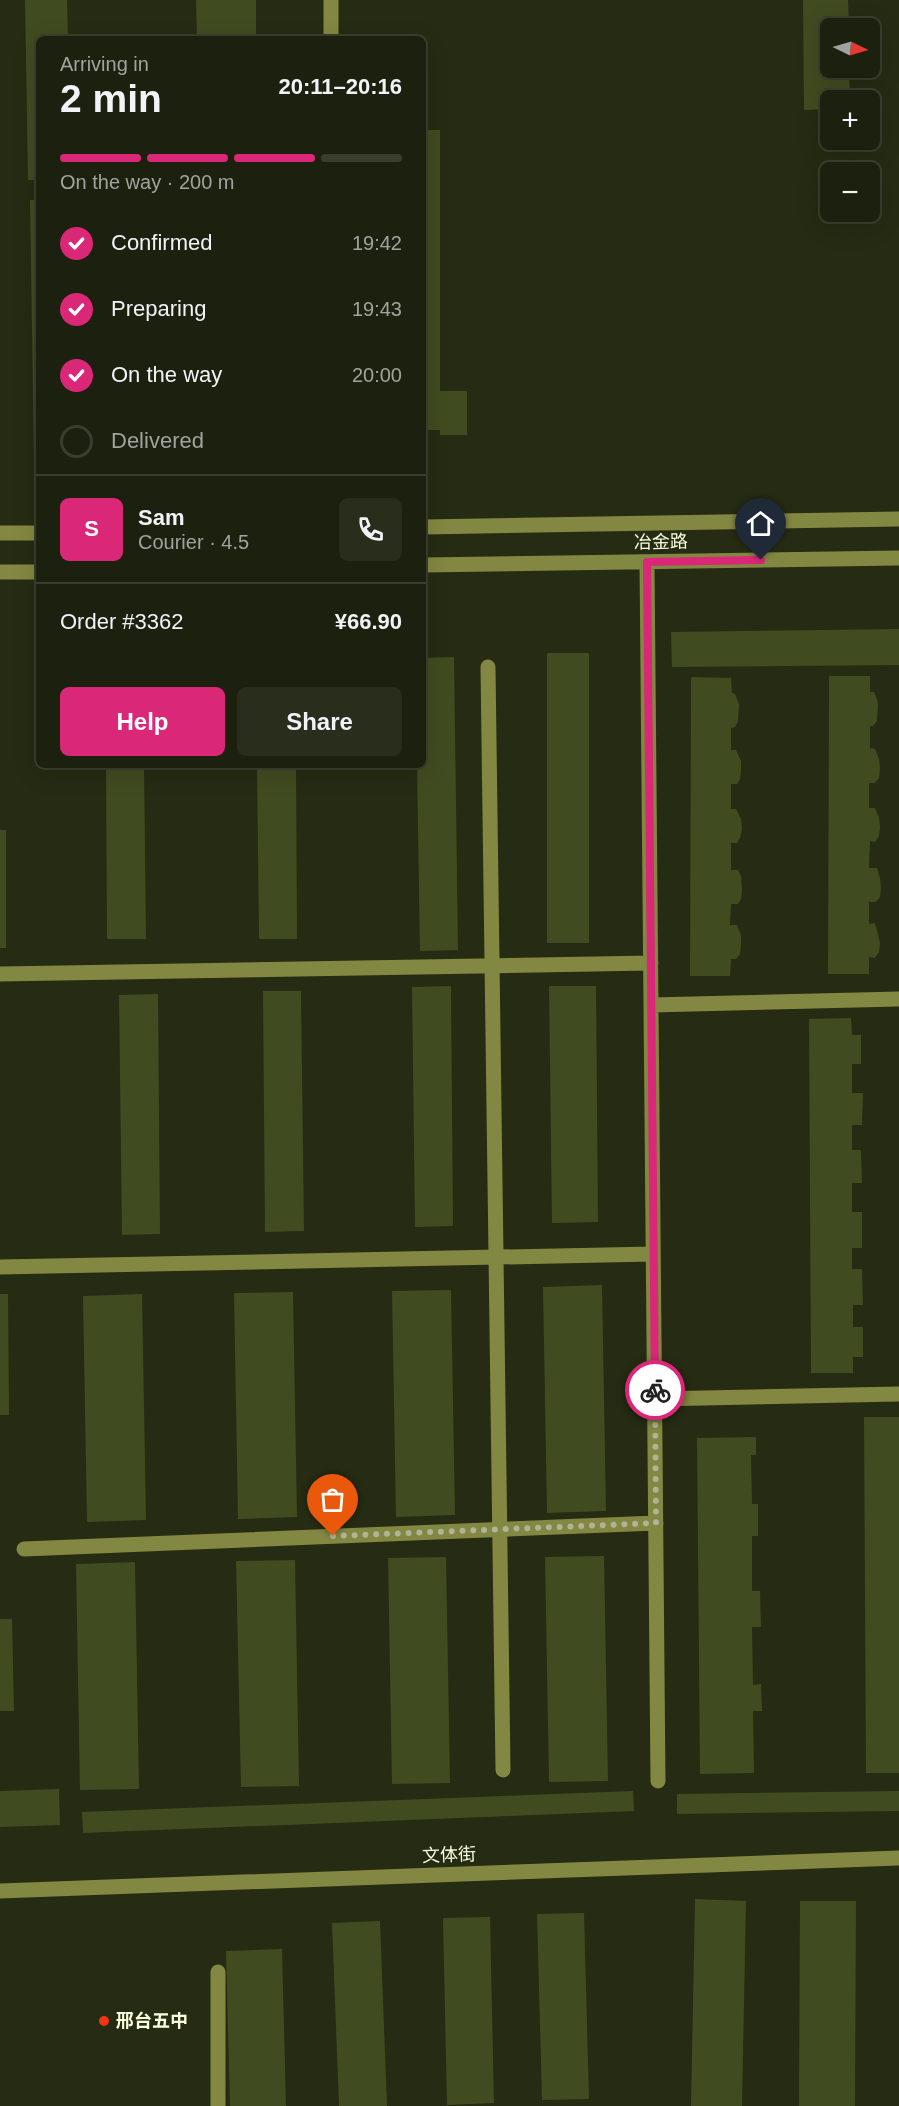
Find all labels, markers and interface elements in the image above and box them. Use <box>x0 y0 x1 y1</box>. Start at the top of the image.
north arrow <box>820 18 880 78</box>
map controls <box>820 18 880 222</box>
text: Arriving in <box>60 53 149 75</box>
text: 20:11–20:16 <box>278 74 402 99</box>
text: 2 min <box>60 77 162 120</box>
button: + <box>820 90 880 150</box>
button: − <box>820 162 880 222</box>
text: On the way · 200 m <box>60 171 235 193</box>
icon: check <box>60 227 93 260</box>
text: Confirmed <box>111 230 212 255</box>
text: 19:42 <box>352 232 402 254</box>
icon: check <box>60 293 93 326</box>
text: Preparing <box>111 296 206 321</box>
text: 19:43 <box>352 298 402 320</box>
icon: check <box>60 359 93 392</box>
text: On the way <box>111 362 222 387</box>
text: 20:00 <box>352 364 402 386</box>
text: Delivered <box>111 428 204 453</box>
button: phone <box>339 498 402 561</box>
pin <box>735 498 786 560</box>
text: Sam <box>138 505 184 530</box>
icon: home <box>744 507 777 540</box>
text: S <box>84 516 99 541</box>
text: Courier · 4.5 <box>138 531 249 553</box>
street label: 冶金路 <box>634 532 688 552</box>
text: Order #3362 <box>60 609 184 634</box>
text: ¥66.90 <box>335 609 402 634</box>
button: Help <box>60 687 225 756</box>
button: Share <box>237 687 402 756</box>
courier <box>625 1360 685 1420</box>
icon: bike <box>639 1374 672 1407</box>
pin <box>307 1474 358 1536</box>
icon: bag <box>316 1483 349 1516</box>
street label: 文体街 <box>422 1844 476 1866</box>
place label: 邢台五中 <box>116 2011 188 2031</box>
marker: 邢台五中 <box>97 2014 111 2028</box>

